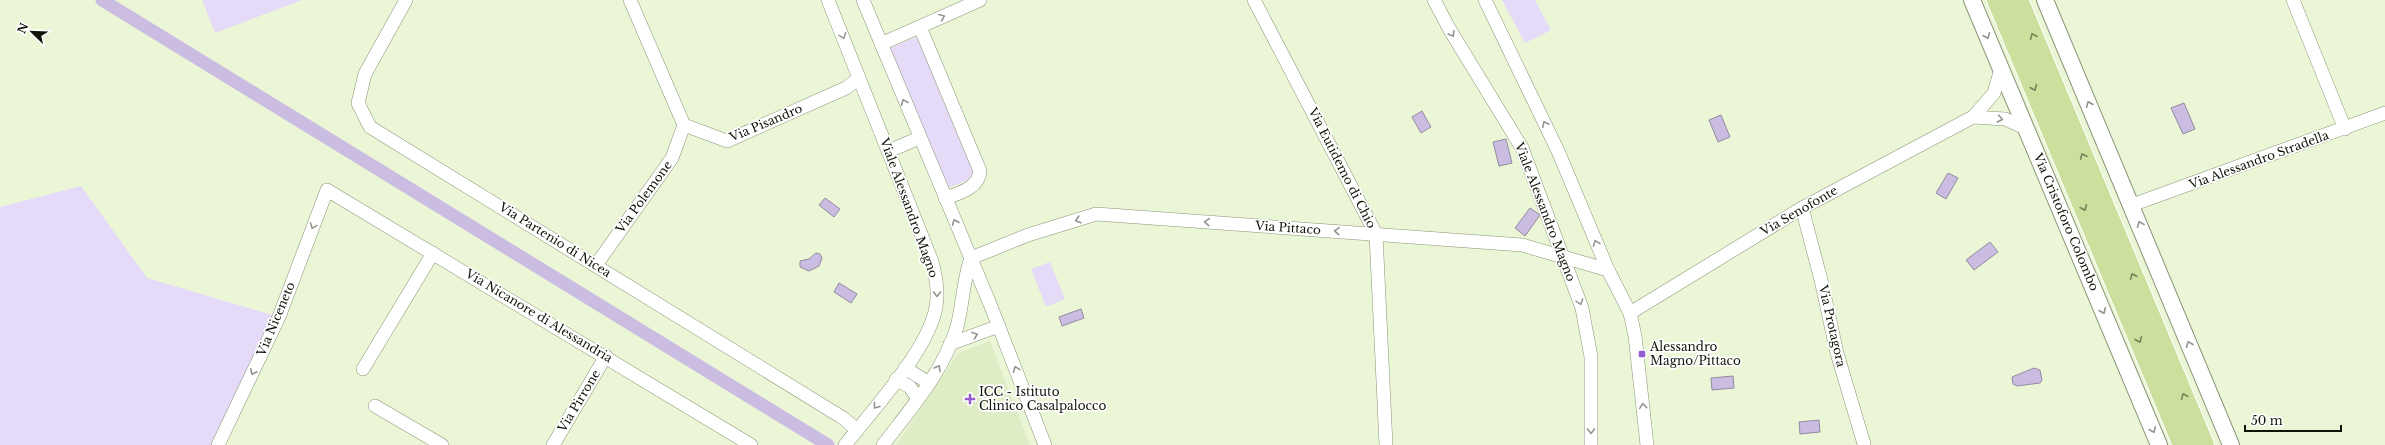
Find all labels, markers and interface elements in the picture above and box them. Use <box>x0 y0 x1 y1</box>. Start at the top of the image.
north arrow <box>12 12 52 52</box>
one-way arrow <box>938 14 946 22</box>
text: N <box>14 20 32 36</box>
one-way arrow <box>1448 30 1455 37</box>
one-way arrow <box>1982 31 1990 39</box>
one-way arrow <box>838 33 846 40</box>
one-way arrow <box>2030 33 2038 41</box>
one-way arrow <box>2029 84 2037 91</box>
one-way arrow <box>901 98 909 105</box>
street label: Via Pisandro <box>726 100 805 145</box>
one-way arrow <box>2086 101 2094 108</box>
street label: Via Eutidemo di Chio <box>1305 104 1379 231</box>
one-way arrow <box>1997 114 2003 122</box>
one-way arrow <box>1542 121 1550 128</box>
street label: Via Alessandro Stradella <box>2186 127 2331 192</box>
street label: Viale Alessandro Magno <box>877 135 942 280</box>
street label: Viale Alessandro Magno <box>1512 139 1579 284</box>
street label: Via Cristoforo Colombo <box>2030 150 2102 293</box>
one-way arrow <box>2080 153 2088 161</box>
street label: Via Polemone <box>612 158 675 237</box>
street label: Via Senofonte <box>1757 182 1840 239</box>
street label: Via Partenio di Nicea <box>496 198 614 280</box>
one-way arrow <box>2079 204 2087 211</box>
one-way arrow <box>1075 215 1082 224</box>
one-way arrow <box>1204 218 1210 227</box>
street label: Via Pittaco <box>1254 218 1321 237</box>
one-way arrow <box>952 219 960 226</box>
one-way arrow <box>2137 220 2145 228</box>
one-way arrow <box>310 223 318 230</box>
one-way arrow <box>1334 227 1340 236</box>
one-way arrow <box>1593 240 1601 247</box>
street label: Via Nicanore di Alessandria <box>462 265 616 366</box>
one-way arrow <box>2130 273 2138 280</box>
street label: Via Niceneto <box>253 279 298 359</box>
street label: Via Protagora <box>1816 283 1849 369</box>
one-way arrow <box>933 291 941 297</box>
one-way arrow <box>1575 299 1584 306</box>
one-way arrow <box>2098 307 2106 314</box>
one-way arrow <box>971 332 978 340</box>
one-way arrow <box>2135 337 2143 344</box>
place label: Alessandro Magno/Pittaco <box>1649 339 1741 368</box>
one-way arrow <box>2186 341 2194 348</box>
marker: Alessandro Magno/Pittaco <box>1637 349 1647 359</box>
one-way arrow <box>934 365 941 372</box>
one-way arrow <box>1012 366 1020 373</box>
street label: Via Pirrone <box>554 367 603 435</box>
one-way arrow <box>250 368 258 375</box>
place label: ICC - Istituto Clinico Casalpalocco <box>979 384 1106 413</box>
marker: ICC - Istituto Clinico Casalpalocco <box>964 393 976 405</box>
one-way arrow <box>2180 393 2188 400</box>
one-way arrow <box>874 401 881 408</box>
one-way arrow <box>1639 403 1648 409</box>
scale bar <box>2245 407 2341 433</box>
text: 50 m <box>2251 413 2283 428</box>
one-way arrow <box>2148 426 2156 434</box>
one-way arrow <box>1587 428 1595 434</box>

